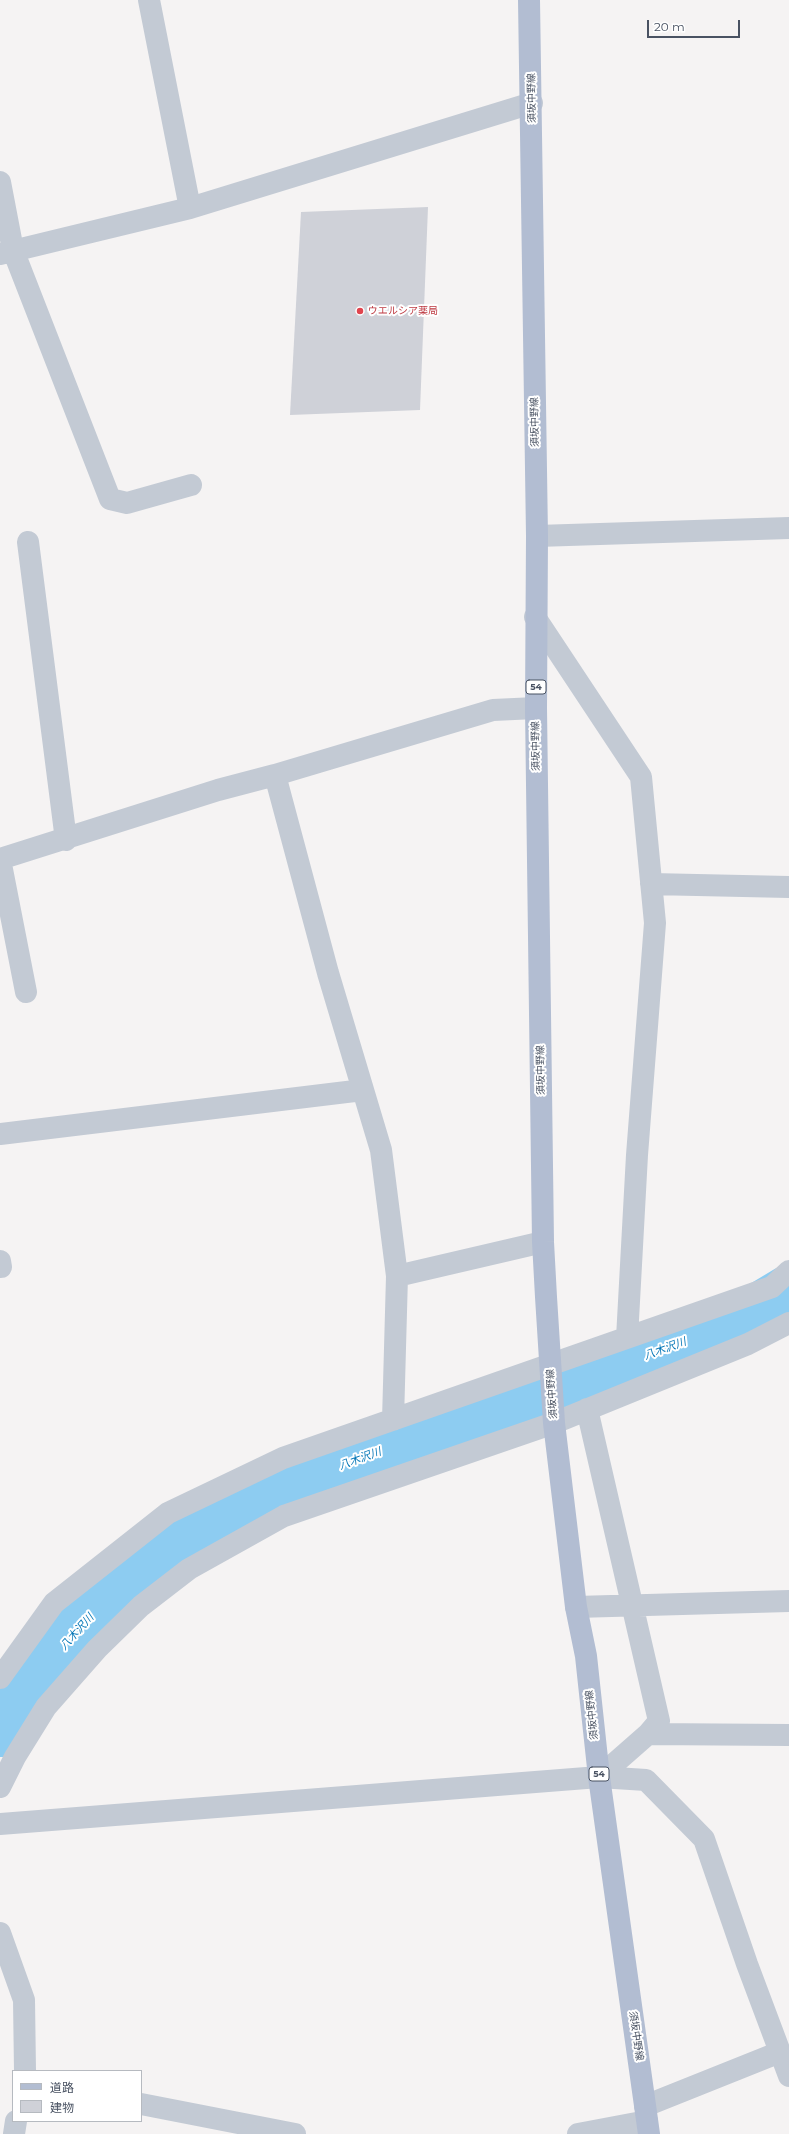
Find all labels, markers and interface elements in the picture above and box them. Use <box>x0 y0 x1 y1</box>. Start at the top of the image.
scale bar <box>649 12 742 38</box>
text: 20 m <box>654 19 685 34</box>
street label: 須坂中野線 <box>526 73 538 123</box>
place label: ウエルシア薬局 <box>368 305 438 317</box>
marker: ウエルシア薬局 <box>355 306 365 316</box>
street label: 須坂中野線 <box>529 397 541 447</box>
road number: 54 <box>526 680 546 694</box>
street label: 須坂中野線 <box>530 721 542 771</box>
street label: 須坂中野線 <box>535 1045 547 1095</box>
water label: 八木沢川 <box>642 1335 688 1363</box>
street label: 須坂中野線 <box>544 1369 560 1419</box>
water label: 八木沢川 <box>337 1445 383 1473</box>
water label: 八木沢川 <box>57 1611 97 1653</box>
street label: 須坂中野線 <box>583 1690 601 1740</box>
road number: 54 <box>589 1767 609 1781</box>
street label: 須坂中野線 <box>627 2010 645 2062</box>
legend <box>12 2070 142 2122</box>
text: 道路 <box>50 2080 74 2095</box>
text: 建物 <box>50 2100 74 2115</box>

